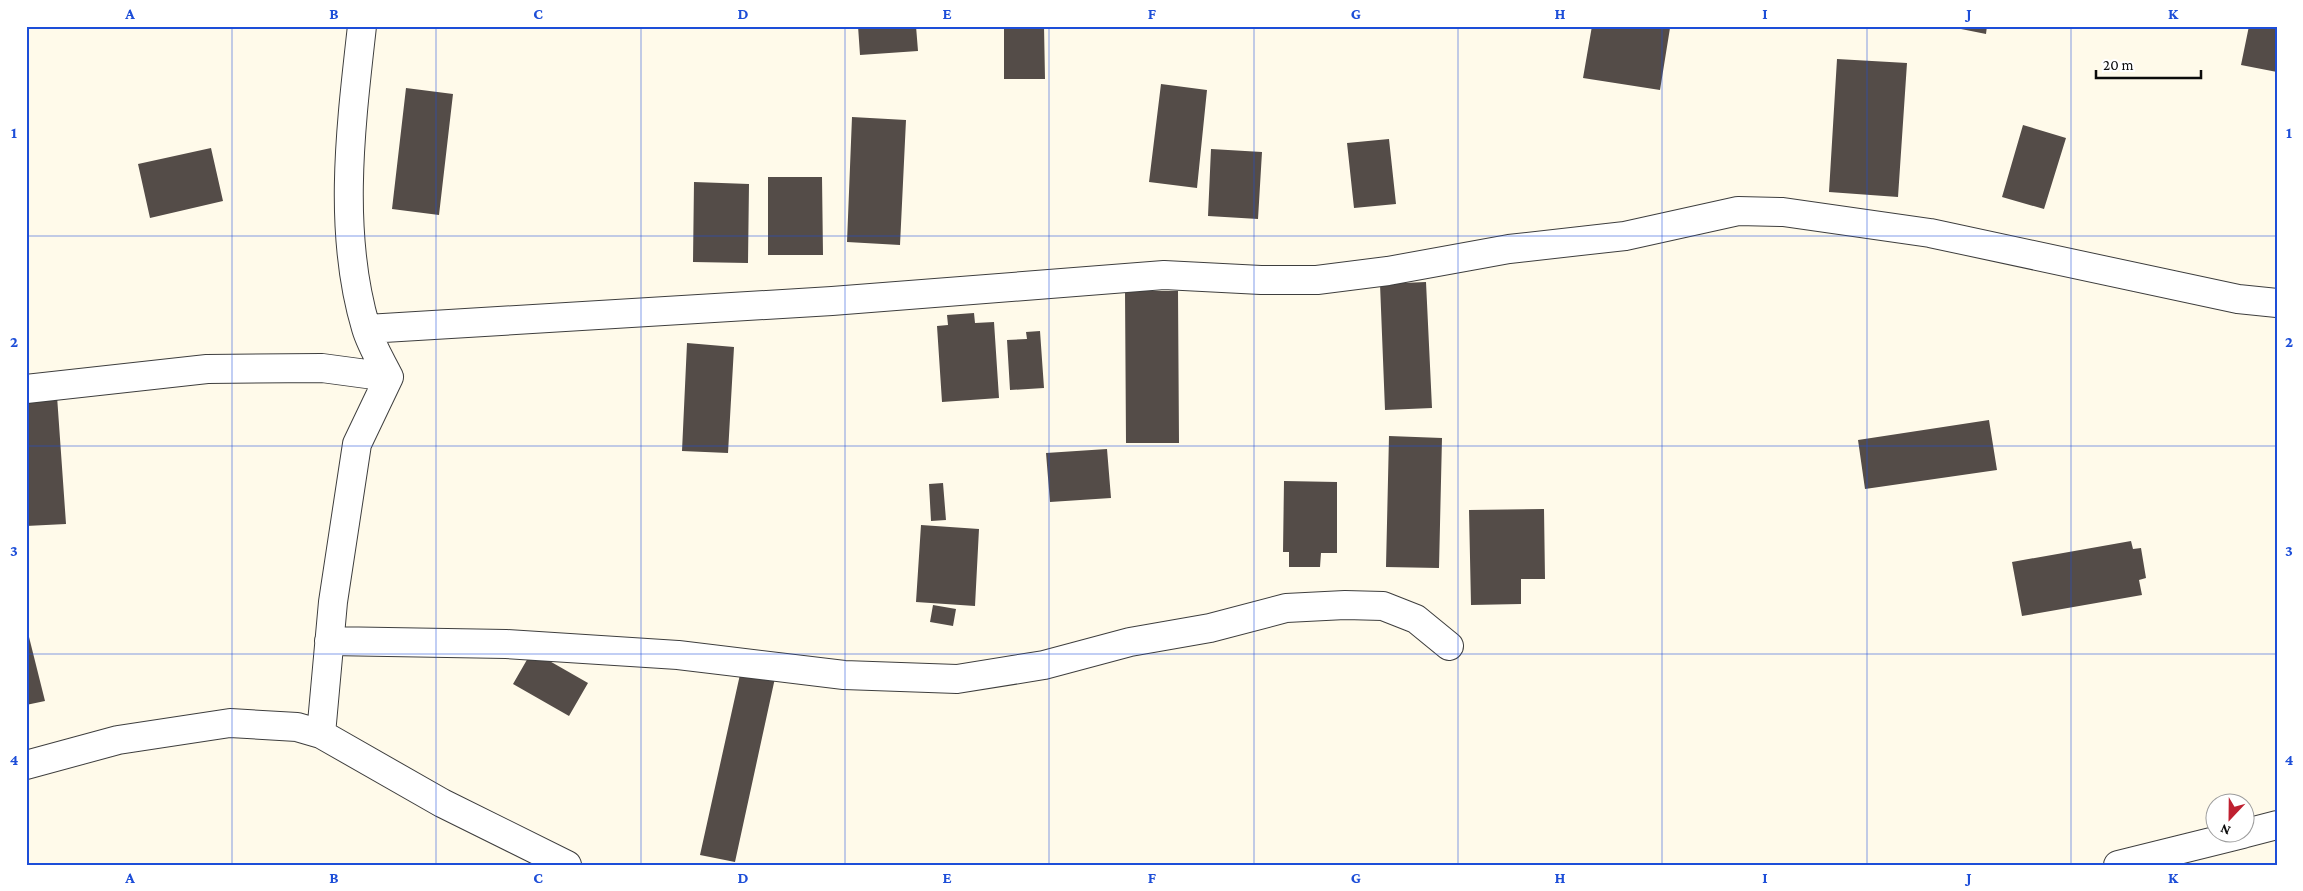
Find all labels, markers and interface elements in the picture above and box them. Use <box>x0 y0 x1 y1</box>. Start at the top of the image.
text: A <box>124 5 135 22</box>
text: B <box>329 5 339 22</box>
text: C <box>533 5 543 22</box>
text: D <box>737 5 749 22</box>
text: E <box>942 5 952 22</box>
text: F <box>1148 5 1157 22</box>
text: G <box>1351 5 1361 22</box>
text: H <box>1555 5 1566 22</box>
text: I <box>1762 5 1768 22</box>
text: J <box>1964 5 1972 22</box>
text: K <box>2168 5 2179 22</box>
scale bar <box>2096 48 2200 80</box>
text: 20 m <box>2103 57 2134 73</box>
text: 1 <box>11 124 17 141</box>
text: 1 <box>2286 124 2292 141</box>
text: 2 <box>10 333 18 350</box>
text: 2 <box>2285 333 2293 350</box>
text: 3 <box>10 542 18 559</box>
text: 3 <box>2285 542 2293 559</box>
text: 4 <box>10 751 19 768</box>
text: 4 <box>2285 751 2294 768</box>
north arrow <box>2206 794 2256 844</box>
text: N <box>2217 821 2233 839</box>
text: A <box>124 869 135 886</box>
text: B <box>329 869 339 886</box>
text: C <box>533 869 543 886</box>
text: D <box>737 869 749 886</box>
text: E <box>942 869 952 886</box>
text: F <box>1148 869 1157 886</box>
text: G <box>1351 869 1361 886</box>
text: H <box>1555 869 1566 886</box>
text: I <box>1762 869 1768 886</box>
text: J <box>1964 869 1972 886</box>
text: K <box>2168 869 2179 886</box>

